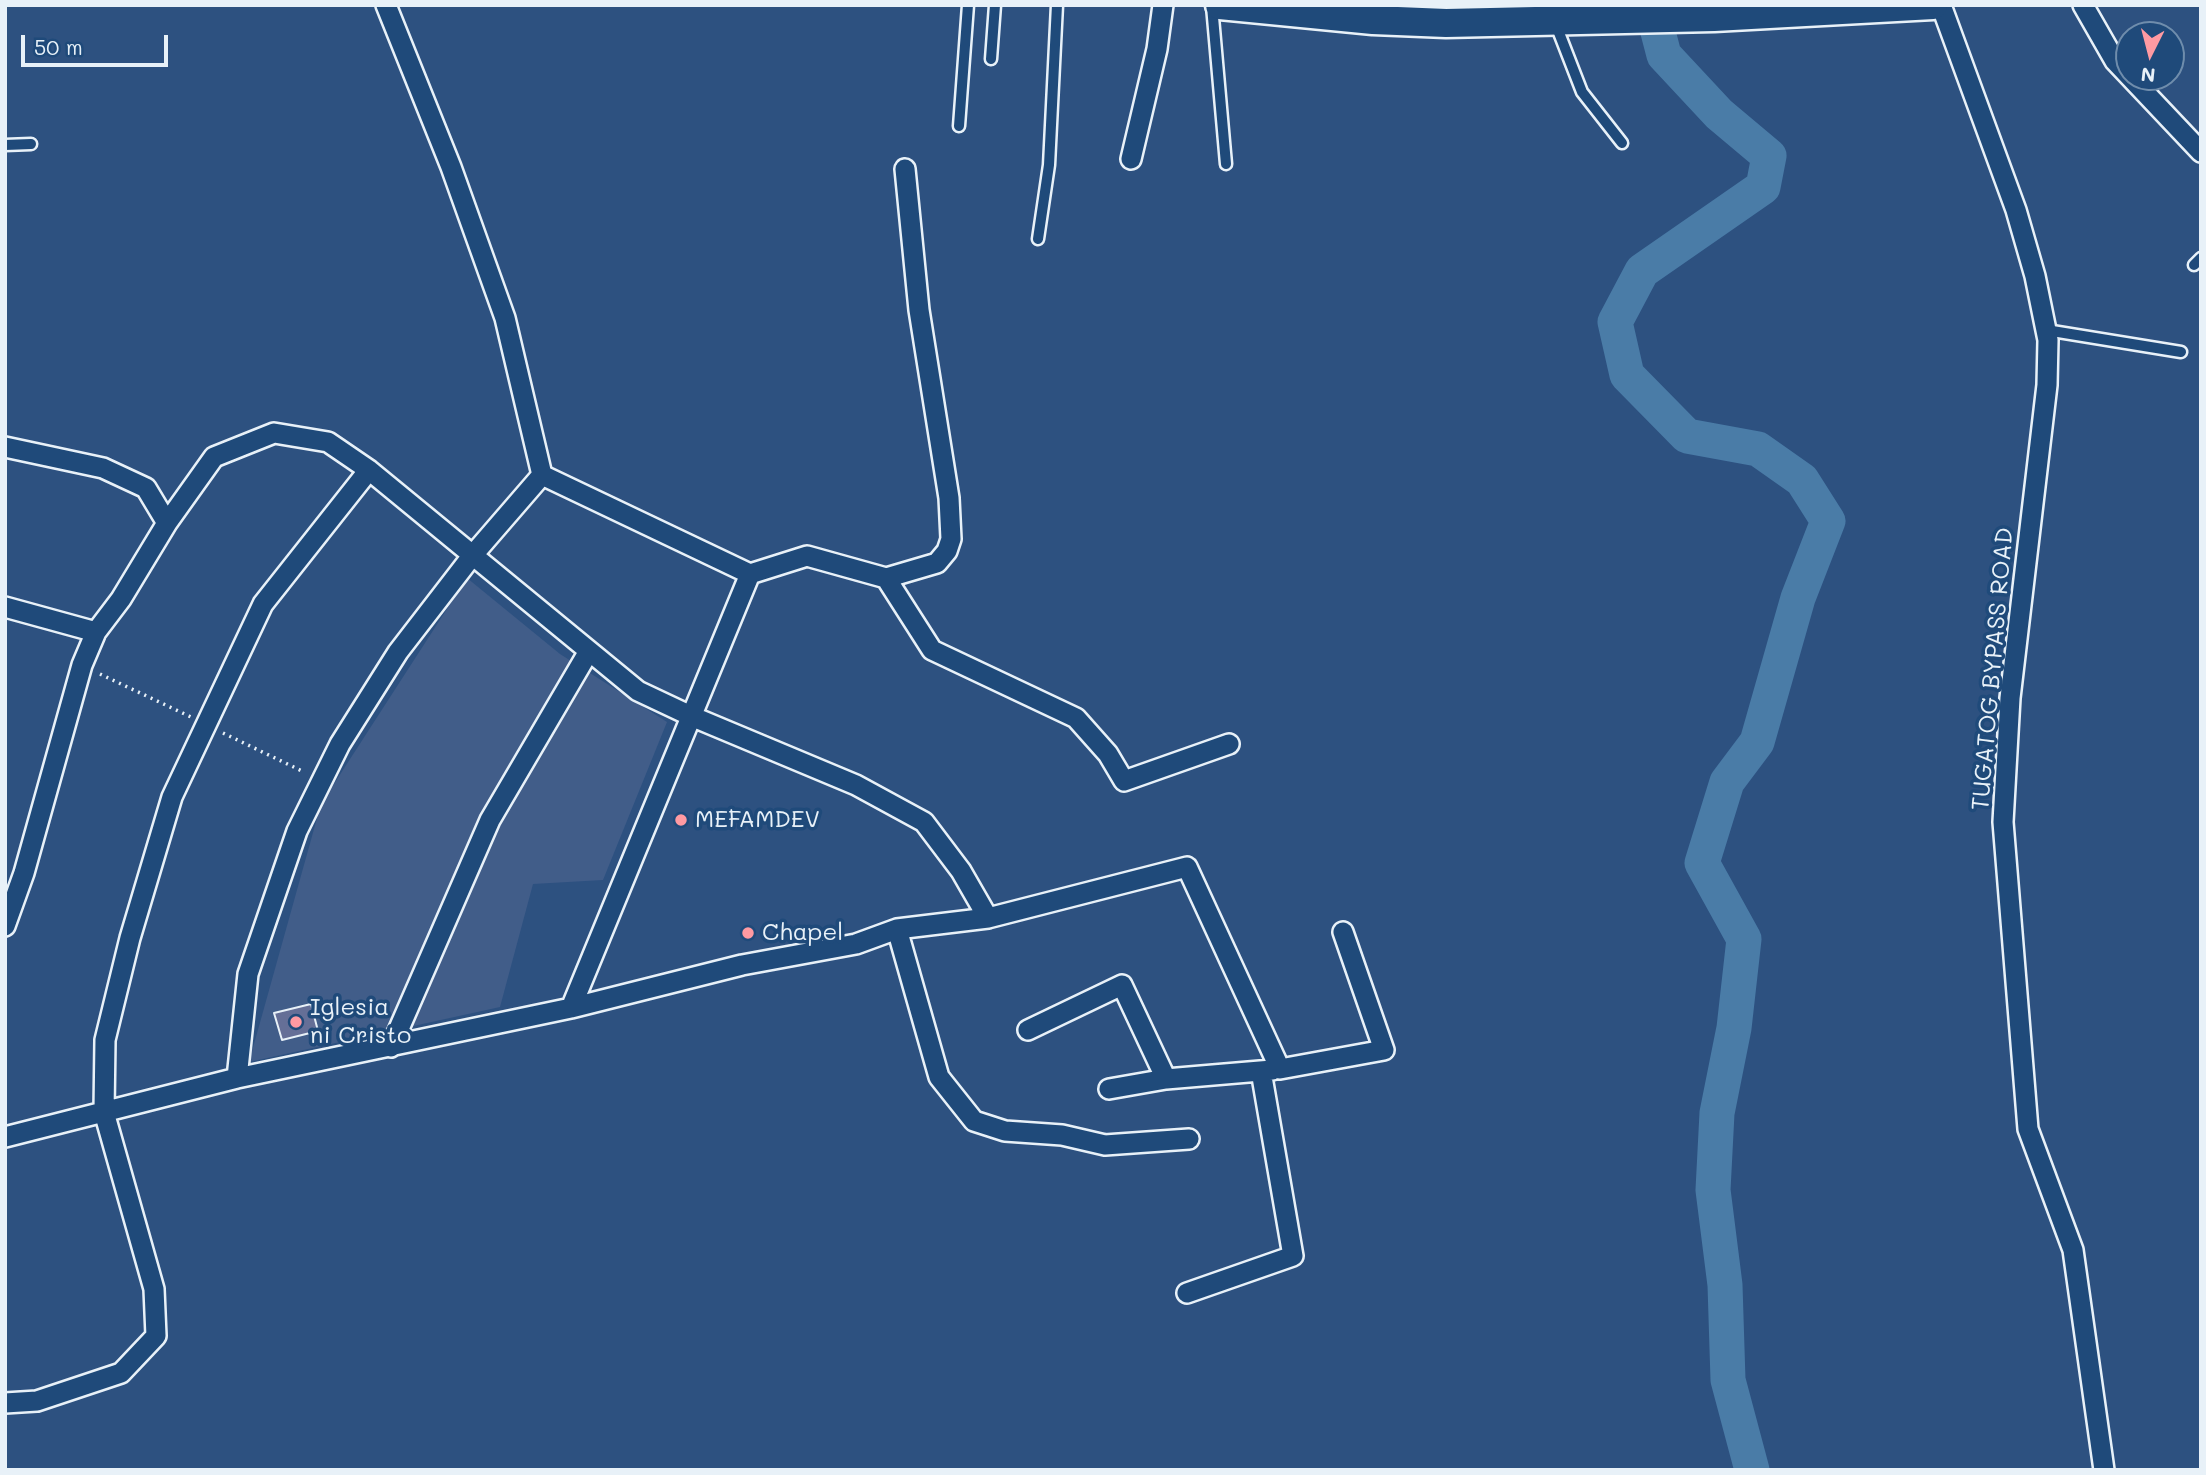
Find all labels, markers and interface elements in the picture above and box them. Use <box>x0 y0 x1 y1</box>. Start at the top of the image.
scale bar <box>24 21 172 65</box>
north arrow <box>2115 21 2185 91</box>
text: 50 m <box>34 33 83 60</box>
text: N <box>2139 62 2156 89</box>
street label: TUGATOG BYPASS ROAD <box>1966 526 2020 812</box>
place label: MEFAMDEV <box>695 806 820 834</box>
marker: MEFAMDEV <box>673 812 689 828</box>
place label: Chapel <box>762 919 843 947</box>
marker: Chapel <box>740 925 756 941</box>
place label: Iglesia ni Cristo <box>310 994 411 1050</box>
marker: Iglesia ni Cristo <box>288 1014 304 1030</box>

